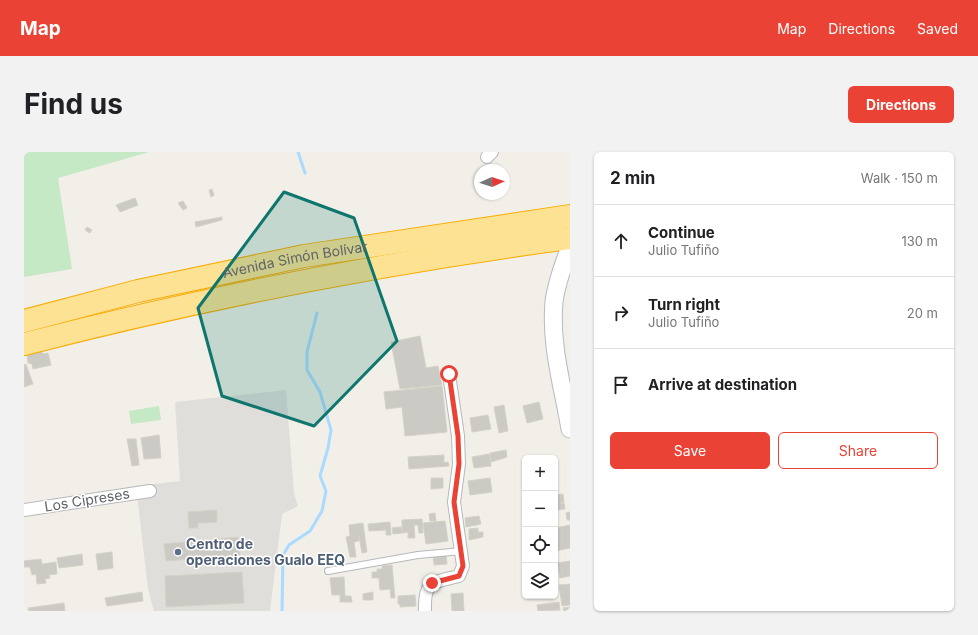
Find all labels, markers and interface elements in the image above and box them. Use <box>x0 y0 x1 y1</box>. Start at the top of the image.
text: Map <box>20 17 61 40</box>
text: Map <box>777 20 806 37</box>
text: Directions <box>828 20 895 37</box>
text: Saved <box>917 20 958 37</box>
button: Directions <box>848 86 954 123</box>
text: Find us <box>24 87 123 121</box>
north arrow <box>474 164 510 200</box>
text: 2 min <box>610 168 655 188</box>
text: Walk · 150 m <box>861 170 938 186</box>
text: Continue <box>648 223 715 242</box>
icon: ahead <box>610 230 632 252</box>
text: 130 m <box>901 233 938 249</box>
street label: Avenida Simón Bolívar <box>221 238 369 281</box>
text: Julio Tufiño <box>648 242 719 258</box>
text: Turn right <box>648 295 720 314</box>
icon: right <box>610 302 632 324</box>
text: 20 m <box>907 305 938 321</box>
text: Julio Tufiño <box>648 314 719 330</box>
route start <box>440 365 458 383</box>
icon: arrive <box>610 374 632 396</box>
text: Arrive at destination <box>648 375 797 394</box>
button: Save <box>610 432 770 469</box>
button: Share <box>778 432 938 469</box>
map controls <box>522 455 558 599</box>
button: + <box>522 455 558 491</box>
street label: Los Cipreses <box>43 484 131 515</box>
button: − <box>522 491 558 527</box>
button: locate <box>522 527 558 563</box>
place label: Centro de operaciones Gualo EEQ <box>186 535 345 568</box>
marker: Centro de operaciones Gualo EEQ <box>173 547 183 557</box>
button: layers <box>522 563 558 599</box>
route end <box>423 574 441 592</box>

